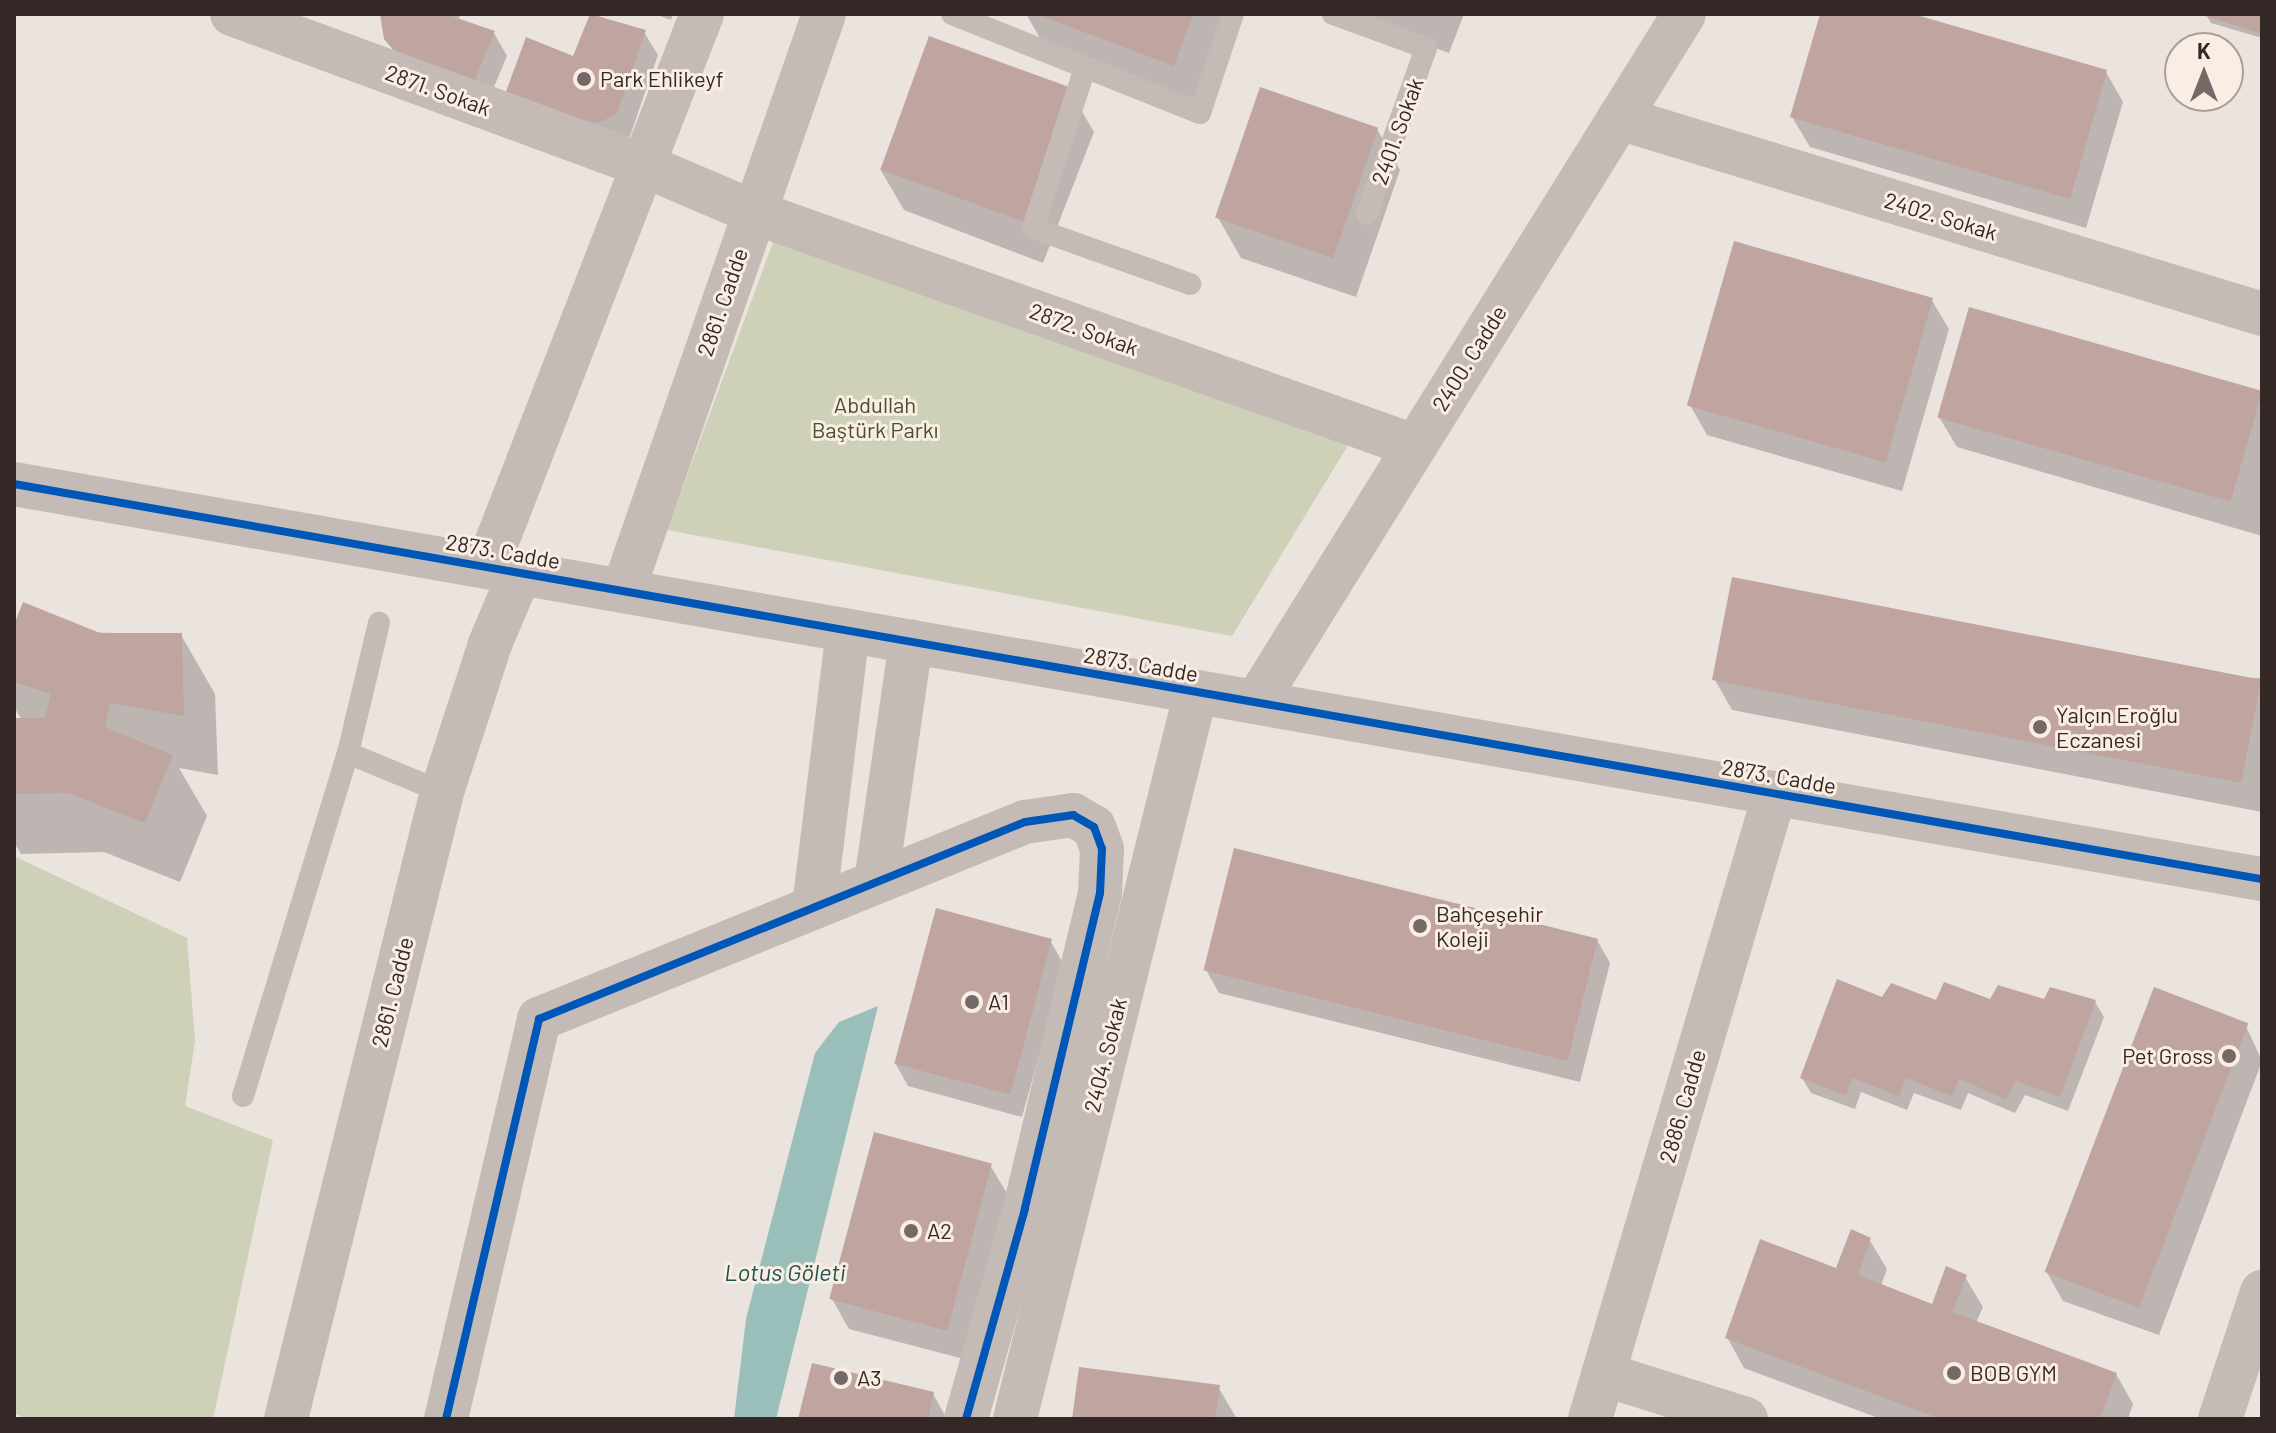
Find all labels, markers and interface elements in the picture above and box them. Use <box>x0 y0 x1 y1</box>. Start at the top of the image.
north arrow <box>2164 32 2244 112</box>
text: K <box>2197 37 2211 63</box>
street label: 2871. Sokak <box>382 59 494 121</box>
place label: Park Ehlikeyf <box>600 66 723 92</box>
marker: Park Ehlikeyf <box>575 70 593 88</box>
street label: 2401. Sokak <box>1365 74 1429 188</box>
street label: 2402. Sokak <box>1881 186 2001 246</box>
street label: 2861. Cadde <box>691 244 753 360</box>
street label: 2872. Sokak <box>1026 297 1142 361</box>
street label: 2400. Cadde <box>1426 300 1512 416</box>
park label: Abdullah Baştürk Parkı <box>812 391 938 442</box>
street label: 2873. Cadde <box>444 528 562 574</box>
street label: 2873. Cadde <box>1082 641 1200 687</box>
place label: Yalçın Eroğlu Eczanesi <box>2056 701 2178 752</box>
marker: Yalçın Eroğlu Eczanesi <box>2031 718 2049 736</box>
street label: 2873. Cadde <box>1720 753 1838 799</box>
place label: Bahçeşehir Koleji <box>1436 900 1543 952</box>
marker: Bahçeşehir Koleji <box>1411 917 1429 935</box>
street label: 2861. Cadde <box>366 934 418 1050</box>
place label: A1 <box>988 989 1009 1015</box>
marker: A1 <box>963 993 981 1011</box>
street label: 2404. Sokak <box>1078 995 1132 1115</box>
place label: Pet Gross <box>2122 1043 2213 1069</box>
street label: 2886. Cadde <box>1653 1046 1711 1166</box>
marker: Pet Gross <box>2220 1047 2238 1065</box>
place label: A2 <box>927 1218 952 1244</box>
marker: A2 <box>902 1222 920 1240</box>
water label: Lotus Göleti <box>724 1258 846 1286</box>
place label: BOB GYM <box>1970 1360 2057 1386</box>
marker: BOB GYM <box>1945 1364 1963 1382</box>
place label: A3 <box>857 1365 882 1391</box>
marker: A3 <box>832 1369 850 1387</box>

